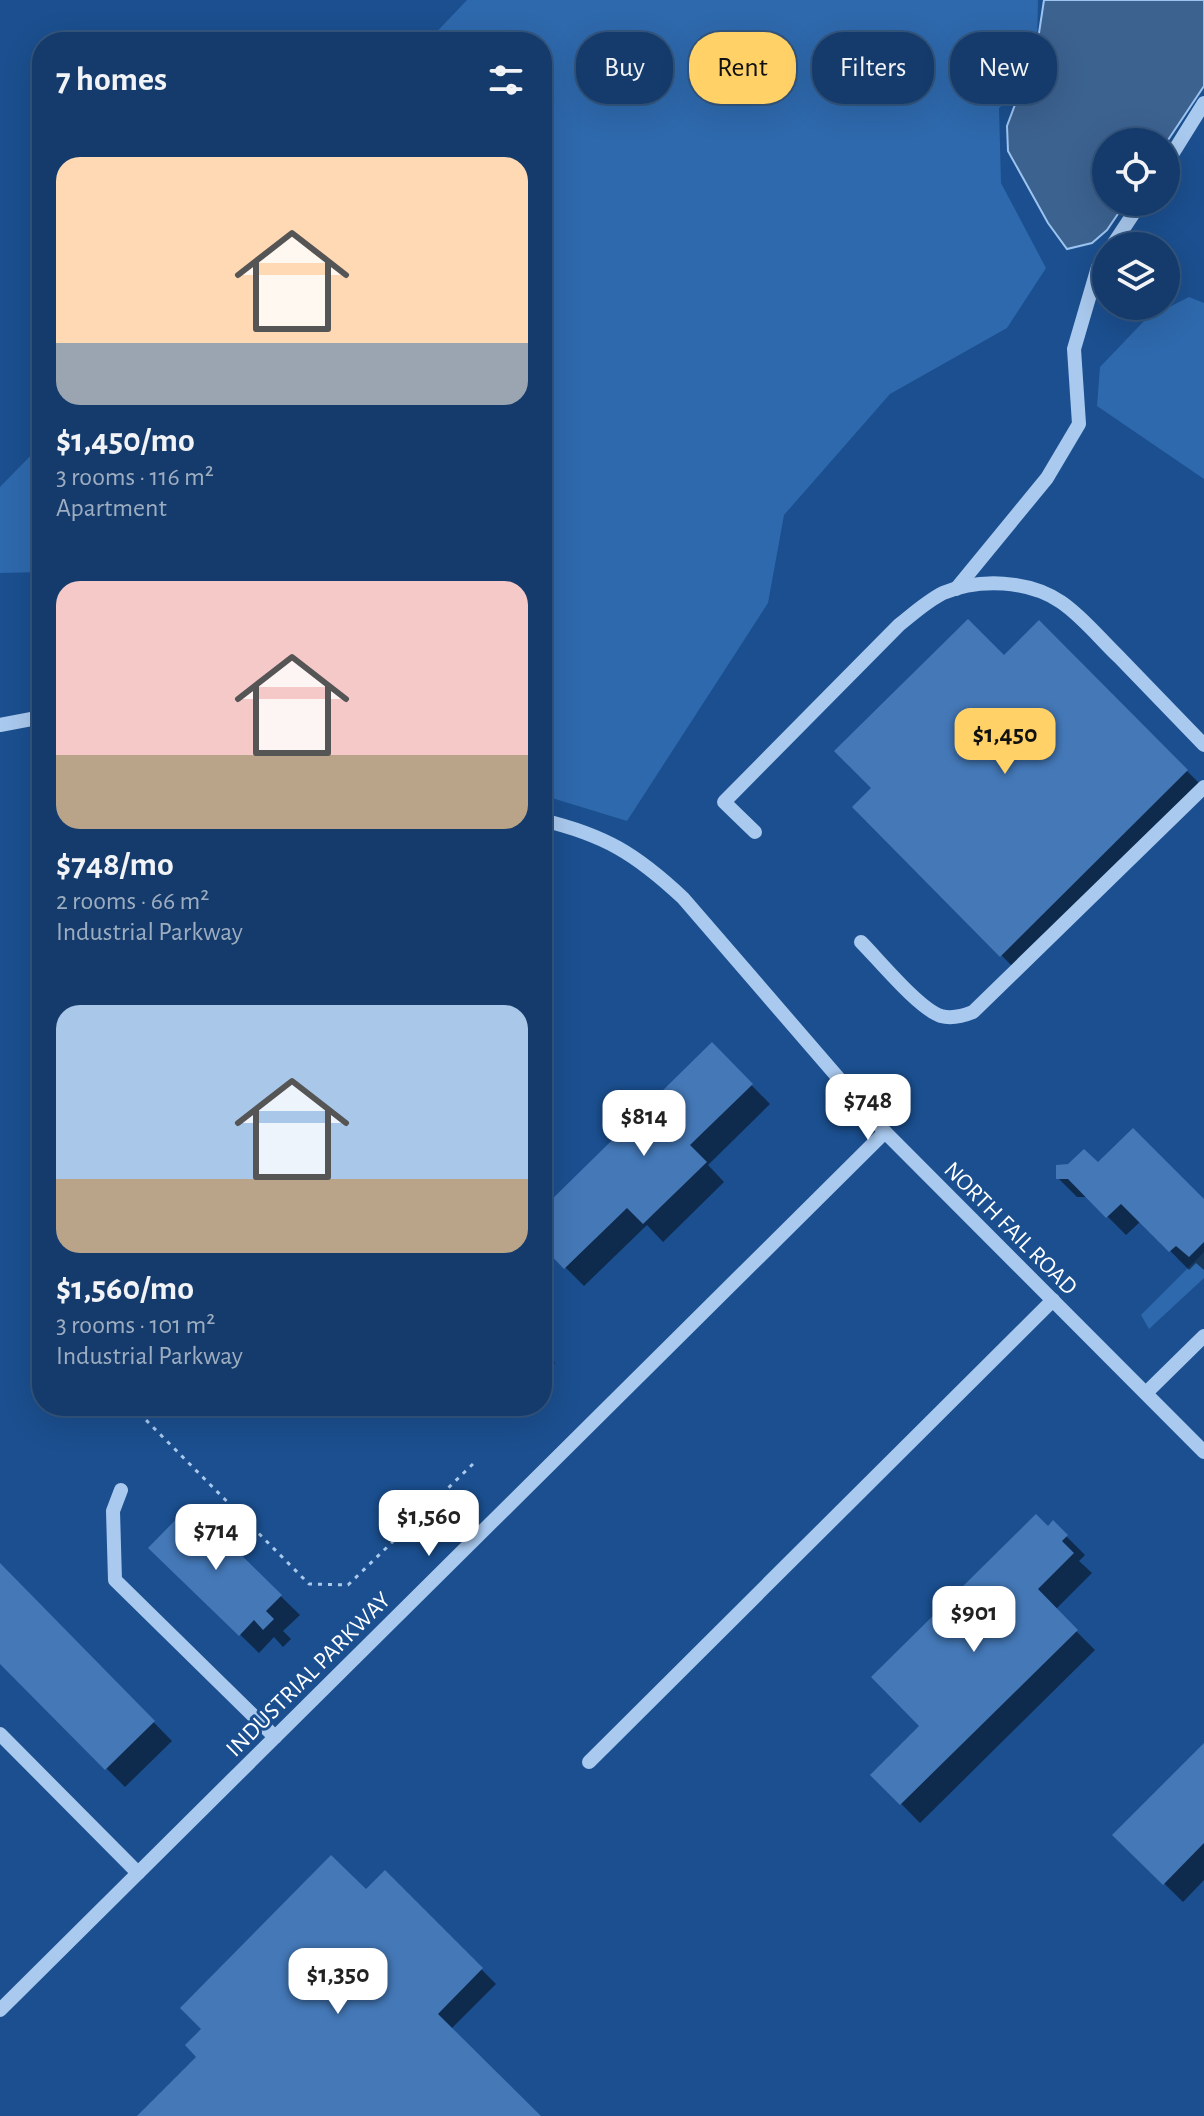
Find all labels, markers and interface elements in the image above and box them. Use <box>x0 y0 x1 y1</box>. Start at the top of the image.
chip: Buy <box>576 32 673 104</box>
chip: Rent <box>689 32 796 104</box>
chip: Filters <box>812 32 934 104</box>
chip: New <box>950 32 1057 104</box>
icon: filters <box>484 58 528 102</box>
text: 7 homes <box>56 63 167 97</box>
map controls <box>1092 128 1180 320</box>
button: locate <box>1092 128 1180 216</box>
icon: home <box>220 209 364 353</box>
button: layers <box>1092 232 1180 320</box>
text: $1,450/mo <box>56 424 195 458</box>
text: 3 rooms · 116 m² <box>56 464 214 490</box>
text: Apartment <box>56 495 167 521</box>
icon: home <box>220 633 364 777</box>
pin: $1,450 <box>940 708 1070 776</box>
text: $1,450 <box>973 721 1037 747</box>
text: $748/mo <box>56 848 174 882</box>
text: 2 rooms · 66 m² <box>56 888 209 914</box>
text: Industrial Parkway <box>56 919 243 945</box>
icon: home <box>220 1057 364 1201</box>
pin: $748 <box>821 1074 915 1142</box>
text: $748 <box>844 1087 892 1113</box>
pin: $814 <box>597 1090 691 1158</box>
text: $814 <box>621 1103 667 1129</box>
street label: NORTH FAIL ROAD <box>939 1158 1081 1300</box>
text: $1,560/mo <box>56 1272 194 1306</box>
text: 3 rooms · 101 m² <box>56 1312 215 1338</box>
text: Industrial Parkway <box>56 1343 243 1369</box>
pin: $1,560 <box>364 1490 494 1558</box>
text: $1,560 <box>397 1503 461 1529</box>
pin: $714 <box>169 1504 263 1572</box>
text: $714 <box>193 1517 239 1543</box>
pin: $901 <box>927 1586 1021 1654</box>
street label: INDUSTRIAL PARKWAY <box>222 1588 396 1762</box>
text: $901 <box>950 1599 998 1625</box>
pin: $1,350 <box>273 1948 403 2016</box>
text: $1,350 <box>307 1961 370 1987</box>

